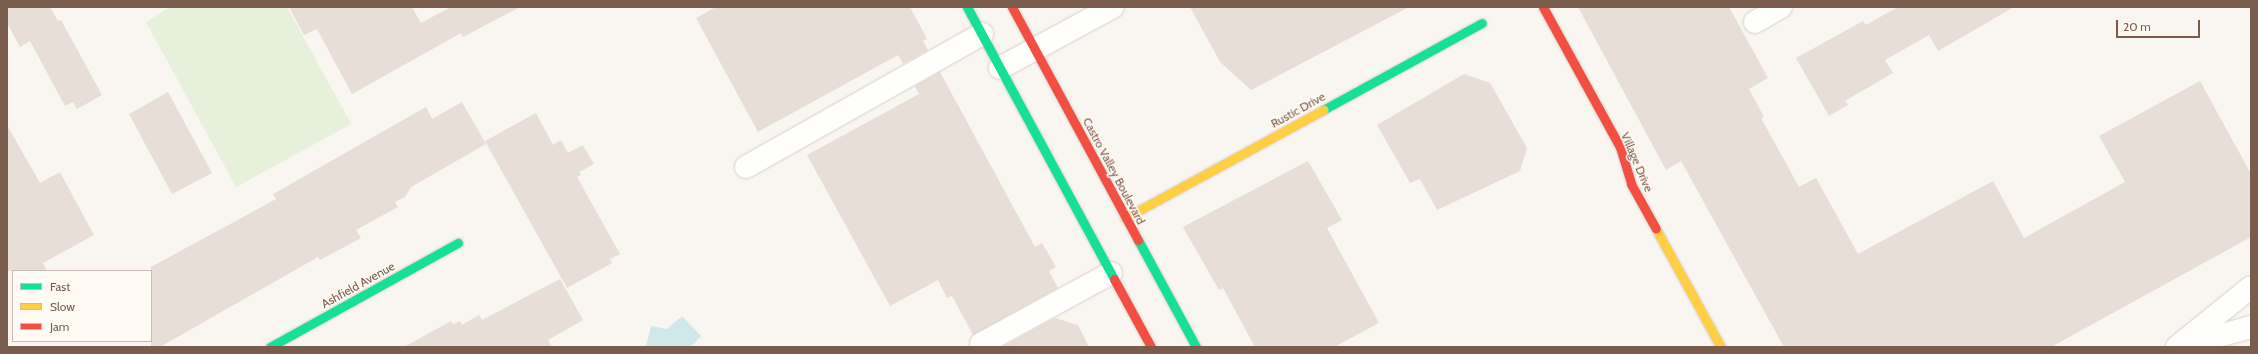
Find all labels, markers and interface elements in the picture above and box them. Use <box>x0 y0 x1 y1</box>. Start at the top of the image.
scale bar <box>2118 12 2202 38</box>
text: 20 m <box>2123 19 2151 34</box>
street label: Rustic Drive <box>1268 89 1328 131</box>
street label: Castro Valley Boulevard <box>1080 115 1148 227</box>
street label: Village Drive <box>1618 130 1656 194</box>
street label: Ashfield Avenue <box>319 259 397 311</box>
legend <box>12 270 152 342</box>
text: Fast <box>50 279 70 294</box>
text: Slow <box>50 299 75 314</box>
text: Jam <box>50 319 69 334</box>

